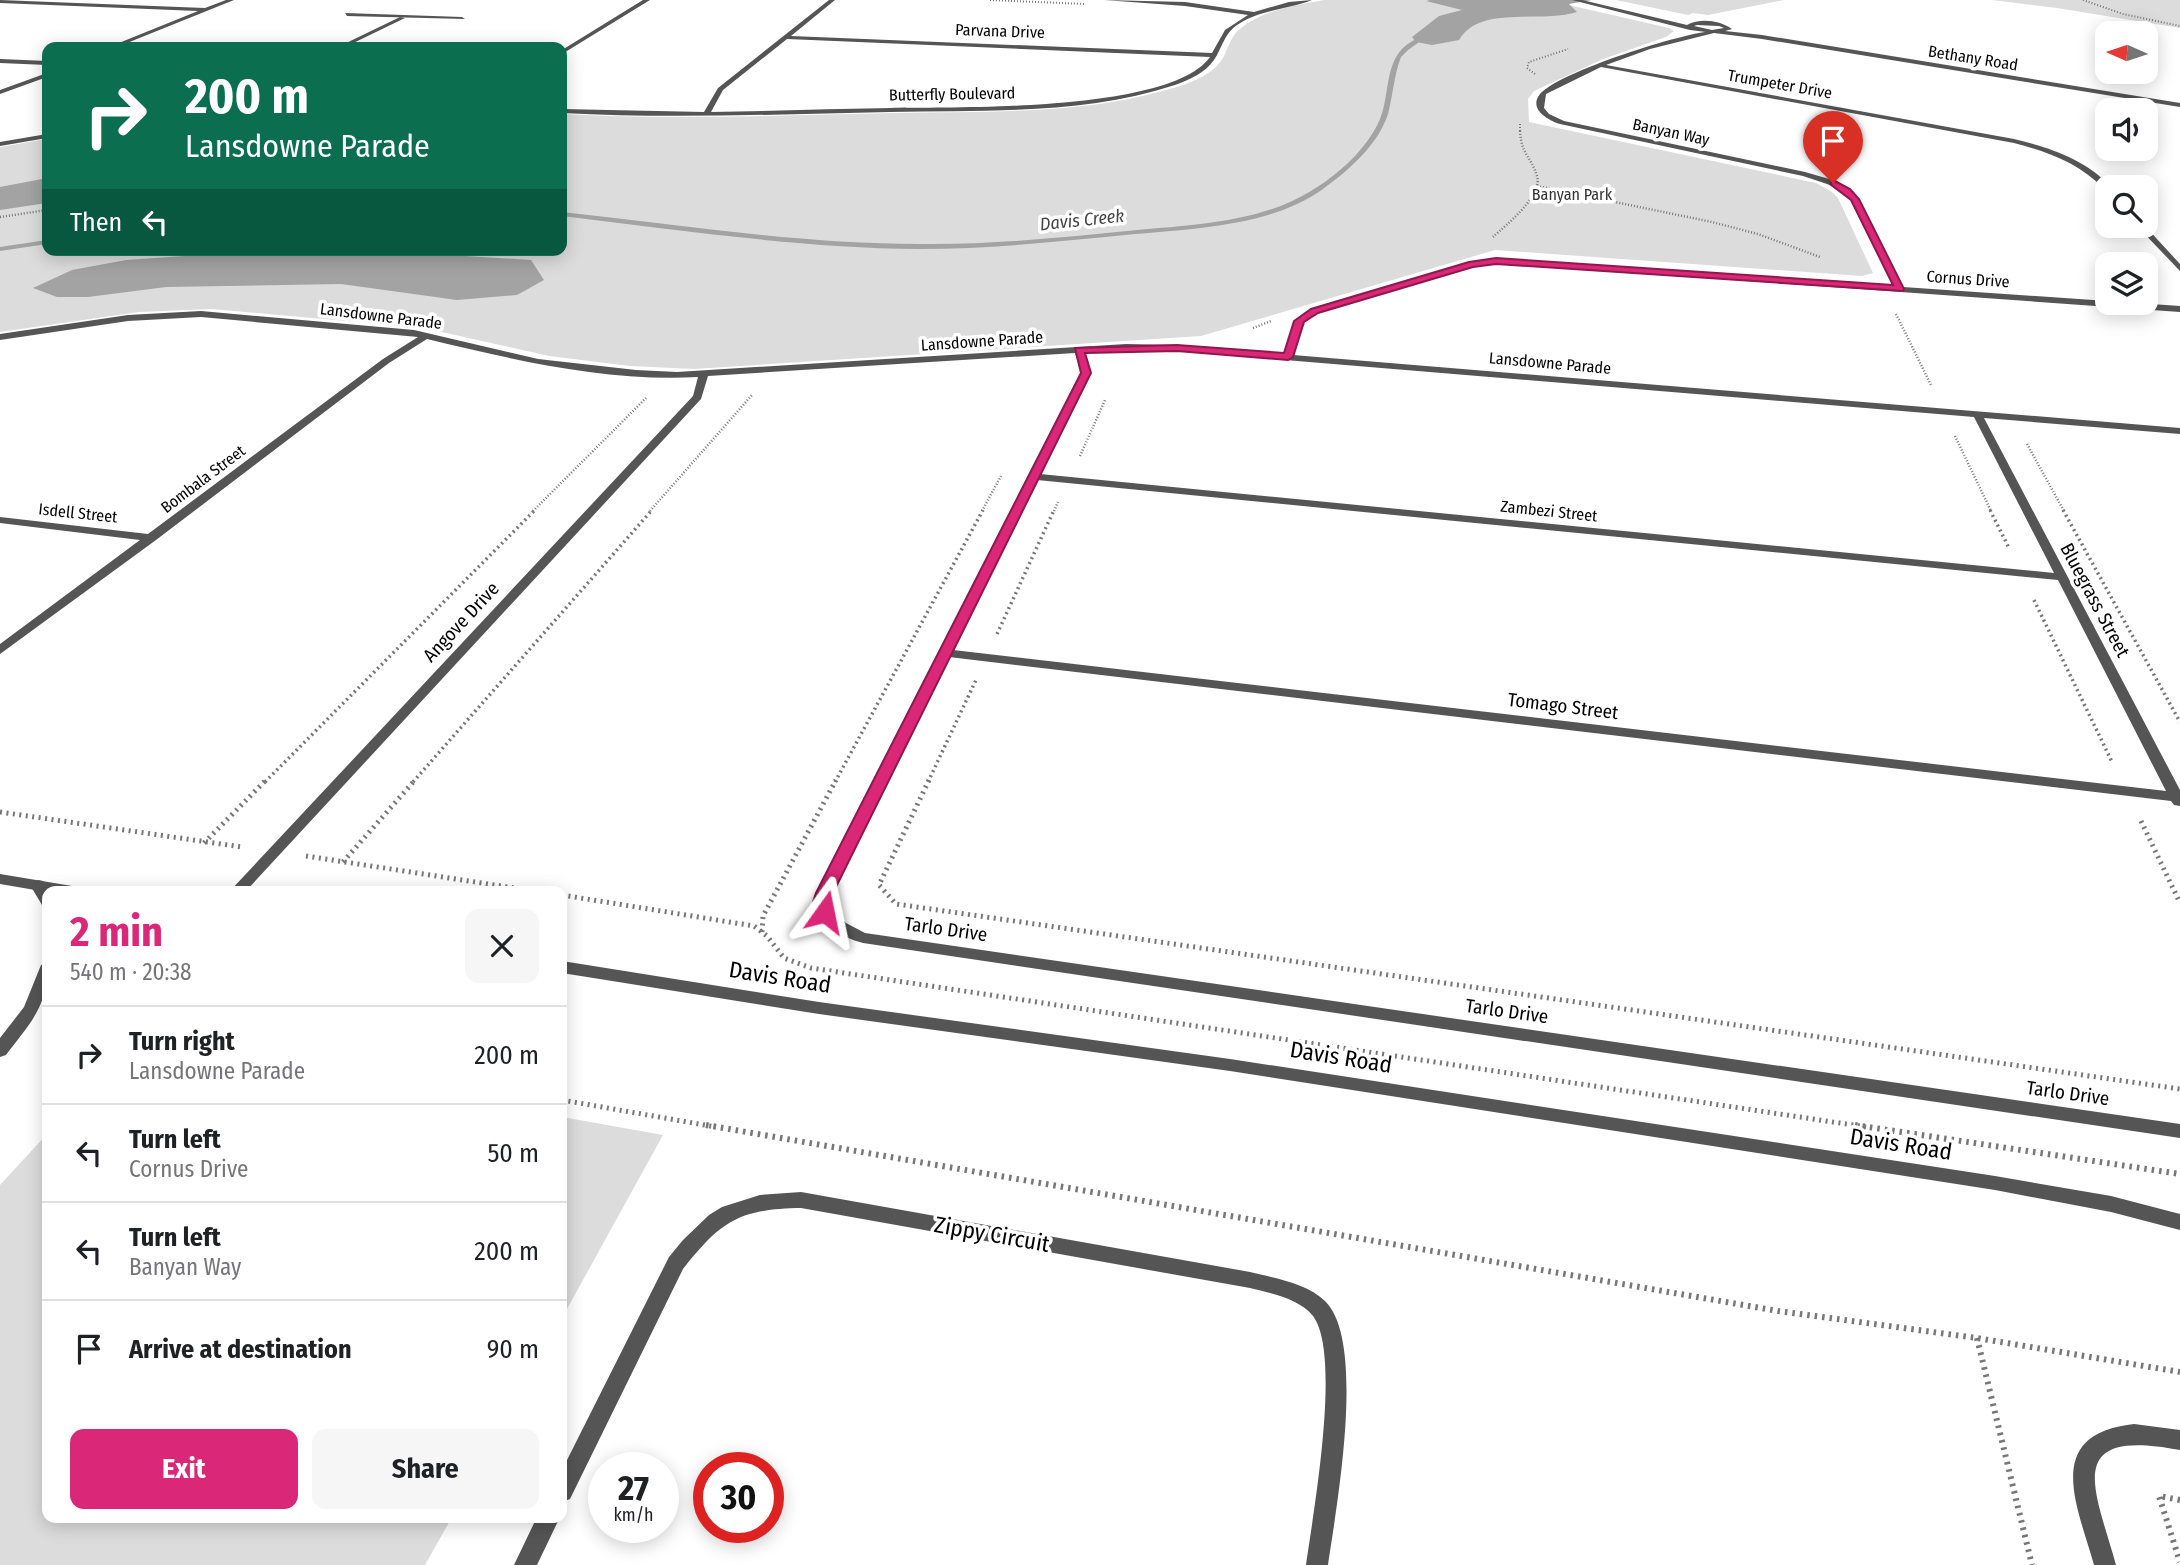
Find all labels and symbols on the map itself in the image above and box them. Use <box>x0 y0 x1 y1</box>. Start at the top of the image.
street label: Parvana Drive <box>955 20 1045 42</box>
north arrow <box>2095 21 2158 84</box>
street label: Bethany Road <box>1927 42 2019 74</box>
street label: Trumpeter Drive <box>1726 65 1834 103</box>
street label: Butterfly Boulevard <box>889 83 1015 105</box>
pin <box>1803 111 1863 183</box>
street label: Banyan Way <box>1631 115 1712 150</box>
park label: Banyan Park <box>1532 185 1613 204</box>
water label: Davis Creek <box>1039 205 1125 235</box>
street label: Cornus Drive <box>1926 267 2010 291</box>
street label: Lansdowne Parade <box>319 299 443 333</box>
street label: Lansdowne Parade <box>920 327 1044 355</box>
street label: Lansdowne Parade <box>1488 348 1612 378</box>
street label: Bombala Street <box>157 441 250 517</box>
street label: Zambezi Street <box>1500 496 1599 526</box>
street label: Isdell Street <box>38 499 119 527</box>
street label: Bluegrass Street <box>2055 539 2135 662</box>
street label: Angove Drive <box>418 577 504 667</box>
street label: Tomago Street <box>1506 688 1620 724</box>
position arrow <box>788 875 862 949</box>
street label: Tarlo Drive <box>903 912 989 946</box>
street label: Davis Road <box>727 955 833 999</box>
street label: Tarlo Drive <box>1464 994 1550 1028</box>
street label: Davis Road <box>1288 1035 1394 1079</box>
street label: Tarlo Drive <box>2025 1076 2111 1110</box>
street label: Davis Road <box>1848 1122 1954 1166</box>
street label: Zippy Circuit <box>932 1210 1052 1258</box>
speed limit sign: 30 <box>693 1452 784 1543</box>

